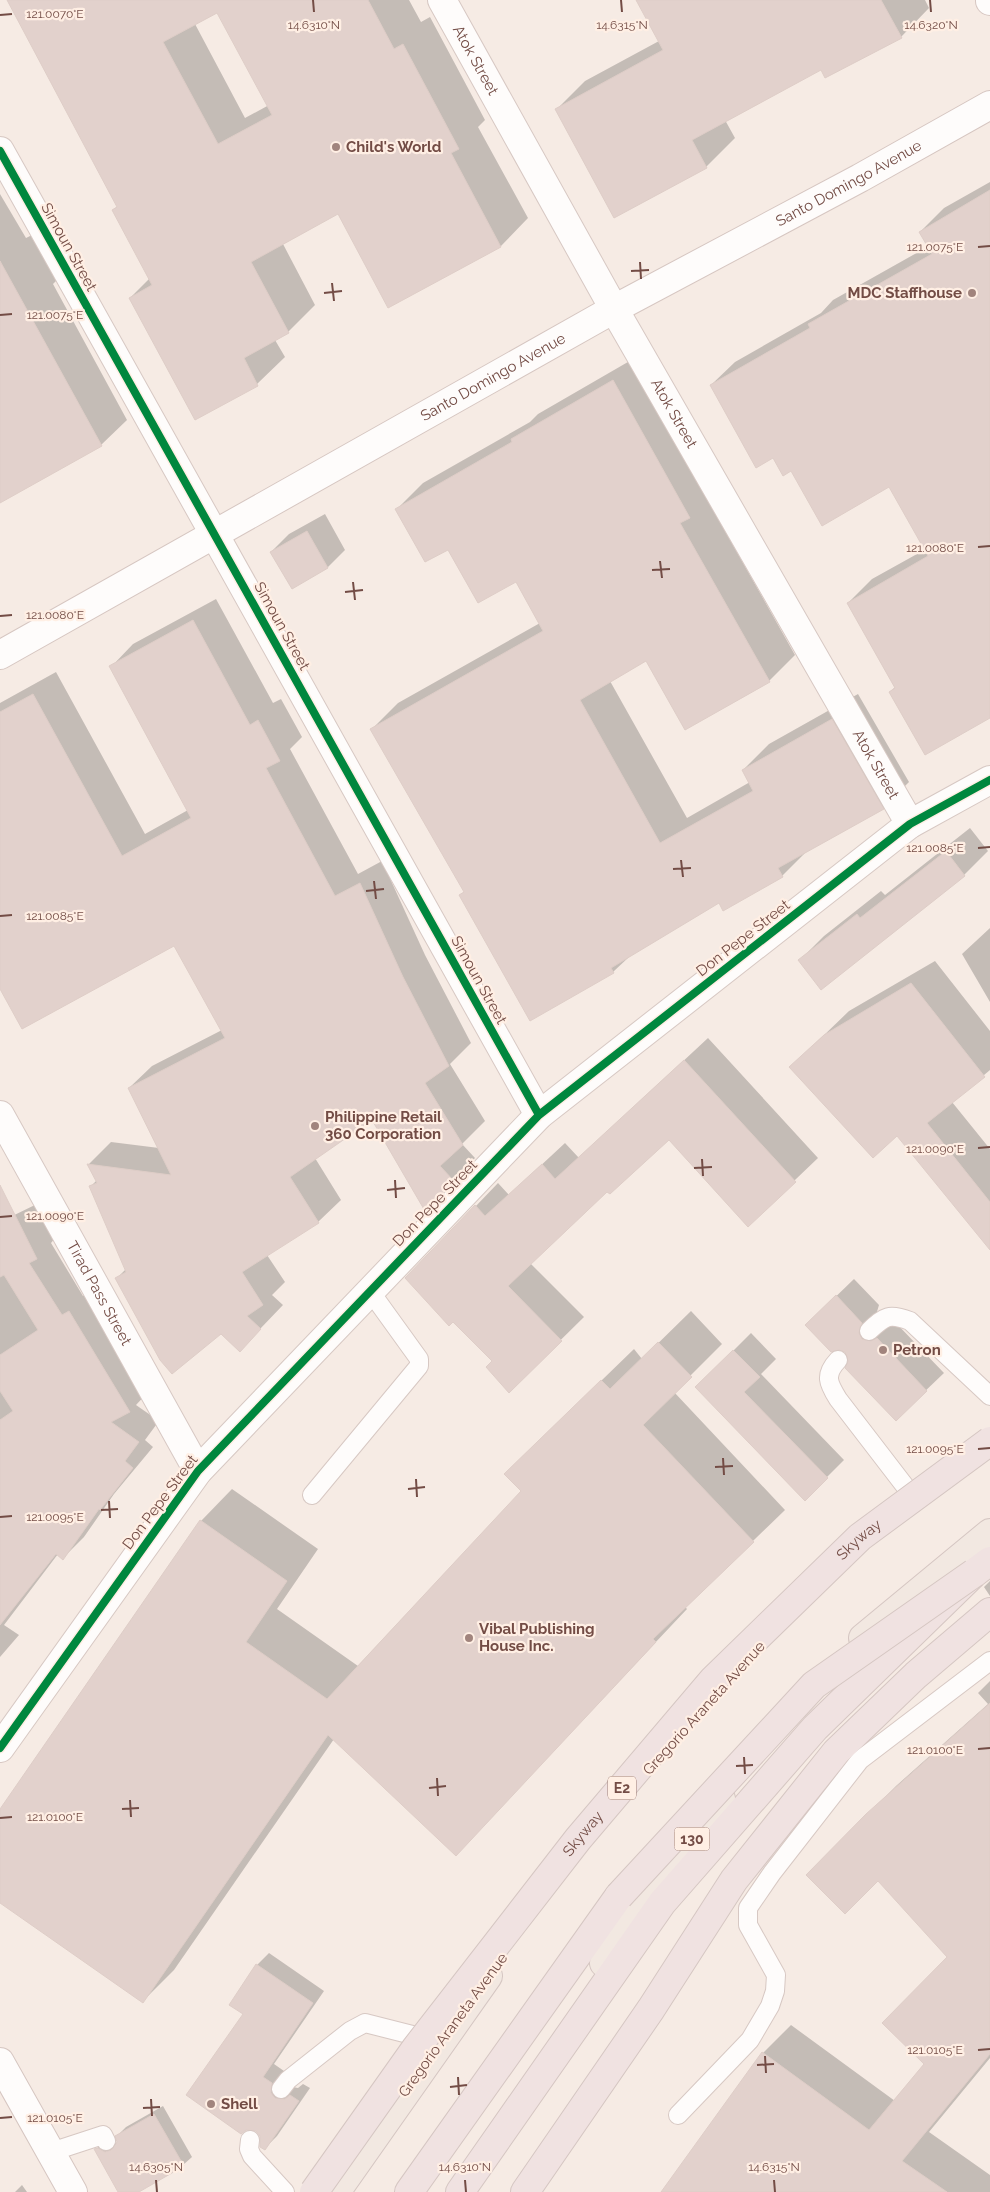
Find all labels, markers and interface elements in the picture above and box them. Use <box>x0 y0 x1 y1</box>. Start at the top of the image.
text: 121.0070°E <box>26 7 84 21</box>
text: 14.6310°N <box>288 18 340 32</box>
text: 14.6315°N <box>596 18 648 32</box>
text: 14.6320°N <box>904 18 958 32</box>
street label: Atok Street <box>449 22 502 98</box>
street label: Santo Domingo Avenue <box>773 136 925 230</box>
place label: Child's World <box>346 138 442 156</box>
marker: Child's World <box>330 141 342 153</box>
street label: Simoun Street <box>37 200 101 294</box>
text: 121.0075°E <box>907 240 963 254</box>
place label: MDC Staffhouse <box>848 284 962 302</box>
marker: MDC Staffhouse <box>966 287 978 299</box>
text: 121.0075°E <box>27 308 83 322</box>
street label: Santo Domingo Avenue <box>417 329 569 425</box>
street label: Atok Street <box>647 375 701 451</box>
text: 121.0080°E <box>906 541 964 555</box>
street label: Simoun Street <box>250 579 314 673</box>
text: 121.0080°E <box>26 608 84 622</box>
street label: Atok Street <box>849 727 903 802</box>
text: 121.0085°E <box>906 841 964 855</box>
street label: Don Pepe Street <box>693 896 793 980</box>
text: 121.0085°E <box>26 909 84 923</box>
street label: Simoun Street <box>447 933 511 1027</box>
place label: Philippine Retail 360 Corporation <box>325 1108 442 1143</box>
marker: Philippine Retail 360 Corporation <box>309 1120 321 1132</box>
text: 121.0090°E <box>906 1142 964 1156</box>
street label: Don Pepe Street <box>389 1156 481 1250</box>
text: 121.0090°E <box>26 1209 84 1223</box>
street label: Tirad Pass Street <box>63 1238 135 1349</box>
place label: Petron <box>893 1341 941 1359</box>
marker: Petron <box>877 1344 889 1356</box>
text: 121.0095°E <box>906 1442 964 1456</box>
street label: Don Pepe Street <box>119 1451 201 1553</box>
text: 121.0095°E <box>26 1510 84 1524</box>
street label: Skyway <box>833 1515 885 1564</box>
place label: Vibal Publishing House Inc. <box>479 1620 595 1655</box>
marker: Vibal Publishing House Inc. <box>463 1632 475 1644</box>
street label: Gregorio Araneta Avenue <box>639 1637 769 1779</box>
text: 121.0100°E <box>907 1743 963 1757</box>
road number: E2 <box>608 1776 636 1800</box>
street label: Skyway <box>559 1807 607 1860</box>
text: 121.0100°E <box>27 1810 83 1824</box>
road number: 130 <box>674 1828 710 1850</box>
street label: Gregorio Araneta Avenue <box>395 1949 511 2101</box>
text: 121.0105°E <box>907 2043 963 2057</box>
place label: Shell <box>221 2095 258 2113</box>
marker: Shell <box>205 2098 217 2110</box>
text: 121.0105°E <box>27 2111 83 2125</box>
text: 14.6305°N <box>129 2160 183 2174</box>
text: 14.6310°N <box>439 2160 491 2174</box>
text: 14.6315°N <box>748 2160 800 2174</box>

